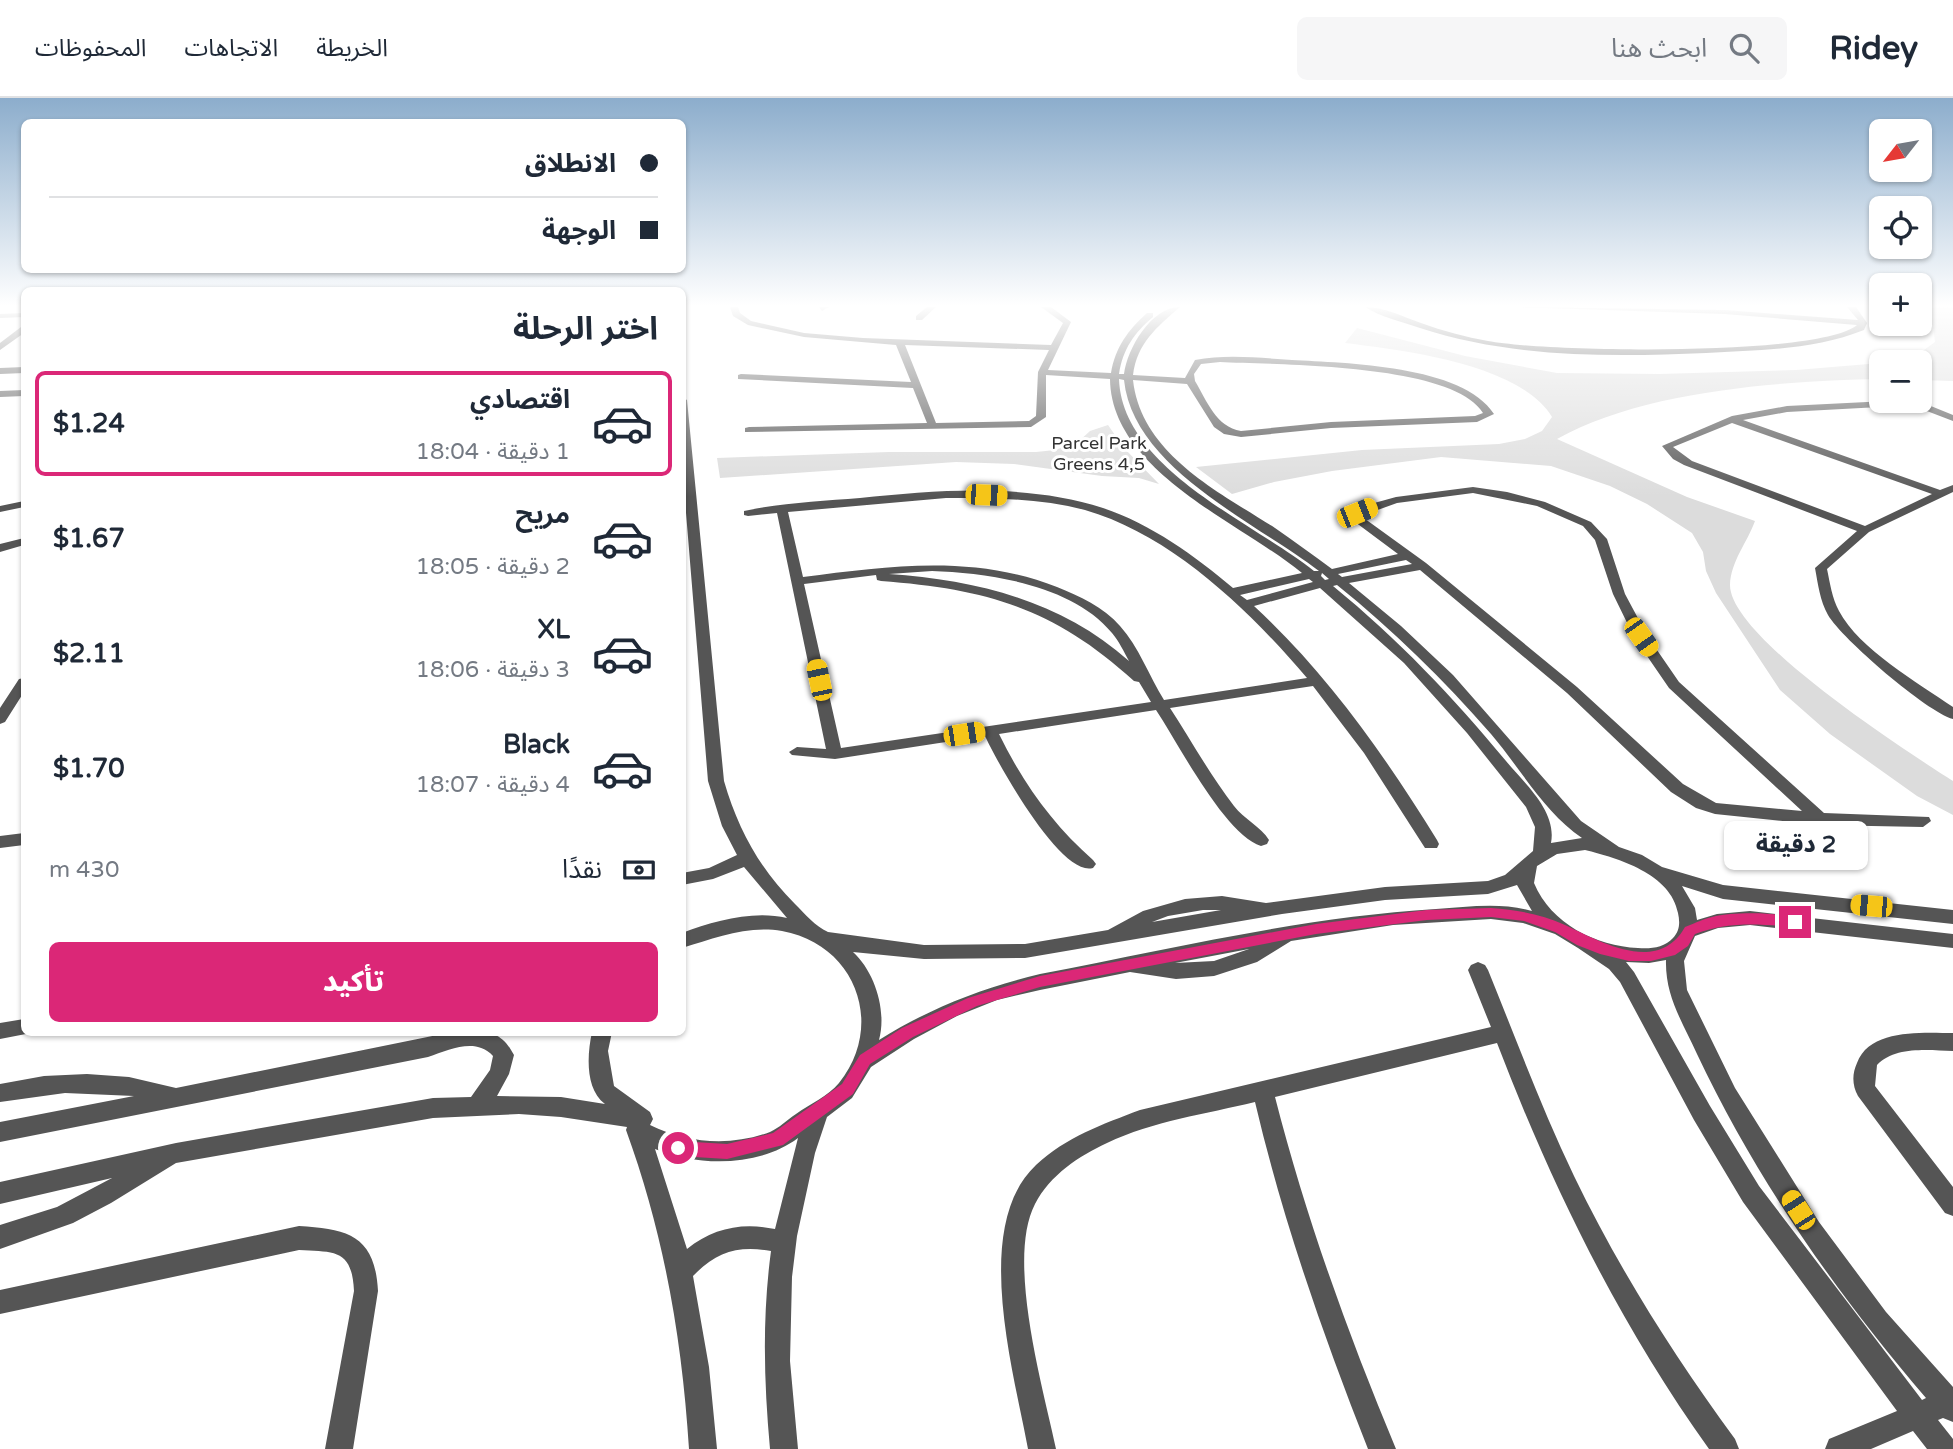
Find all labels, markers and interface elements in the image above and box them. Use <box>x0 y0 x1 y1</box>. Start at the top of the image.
search box <box>1297 17 1787 80</box>
icon: search <box>1725 29 1763 67</box>
text: Ridey <box>1829 29 1918 68</box>
text: ابحث هنا <box>1611 33 1707 64</box>
text: المحفوظات <box>35 34 146 63</box>
text: الاتجاهات <box>184 34 278 63</box>
text: الخريطة <box>316 34 388 63</box>
north arrow <box>1869 119 1932 182</box>
map controls <box>1869 119 1932 413</box>
text: الانطلاق <box>525 148 616 179</box>
button: locate <box>1869 196 1932 259</box>
text: الوجهة <box>542 215 616 246</box>
button: + <box>1869 273 1932 336</box>
text: اختر الرحلة <box>513 310 658 348</box>
button: − <box>1869 350 1932 413</box>
text: اقتصادي <box>470 384 570 415</box>
icon: car <box>591 392 654 455</box>
text: $1.24 <box>53 408 125 439</box>
park label: Parcel Park Greens 4,5 <box>1051 432 1147 475</box>
text: 1 دقيقة · 18:04 <box>415 438 570 466</box>
car <box>965 484 1008 506</box>
car <box>1334 495 1381 531</box>
text: مريح <box>515 499 570 530</box>
icon: car <box>591 507 654 570</box>
text: $1.67 <box>53 523 125 554</box>
text: 2 دقيقة · 18:05 <box>415 553 570 581</box>
text: XL <box>538 614 570 645</box>
car <box>1621 614 1662 660</box>
icon: car <box>591 622 654 685</box>
text: $2.11 <box>53 638 125 669</box>
text: 3 دقيقة · 18:06 <box>415 656 570 684</box>
car <box>805 657 834 703</box>
car <box>942 720 987 748</box>
text: Black <box>503 729 570 760</box>
icon: car <box>591 737 654 800</box>
text: $1.70 <box>53 753 125 784</box>
text: 4 دقيقة · 18:07 <box>415 771 570 799</box>
callout: 2 دقيقة <box>1723 820 1867 870</box>
text: 2 دقيقة <box>1756 831 1836 859</box>
icon: cash <box>620 851 658 889</box>
text: نقدًا <box>562 854 602 885</box>
text: 430 m <box>49 856 119 884</box>
car <box>1850 894 1893 918</box>
route end <box>1779 906 1811 938</box>
button: تأكيد <box>49 942 658 1022</box>
route start <box>662 1132 694 1164</box>
car <box>1778 1187 1819 1233</box>

